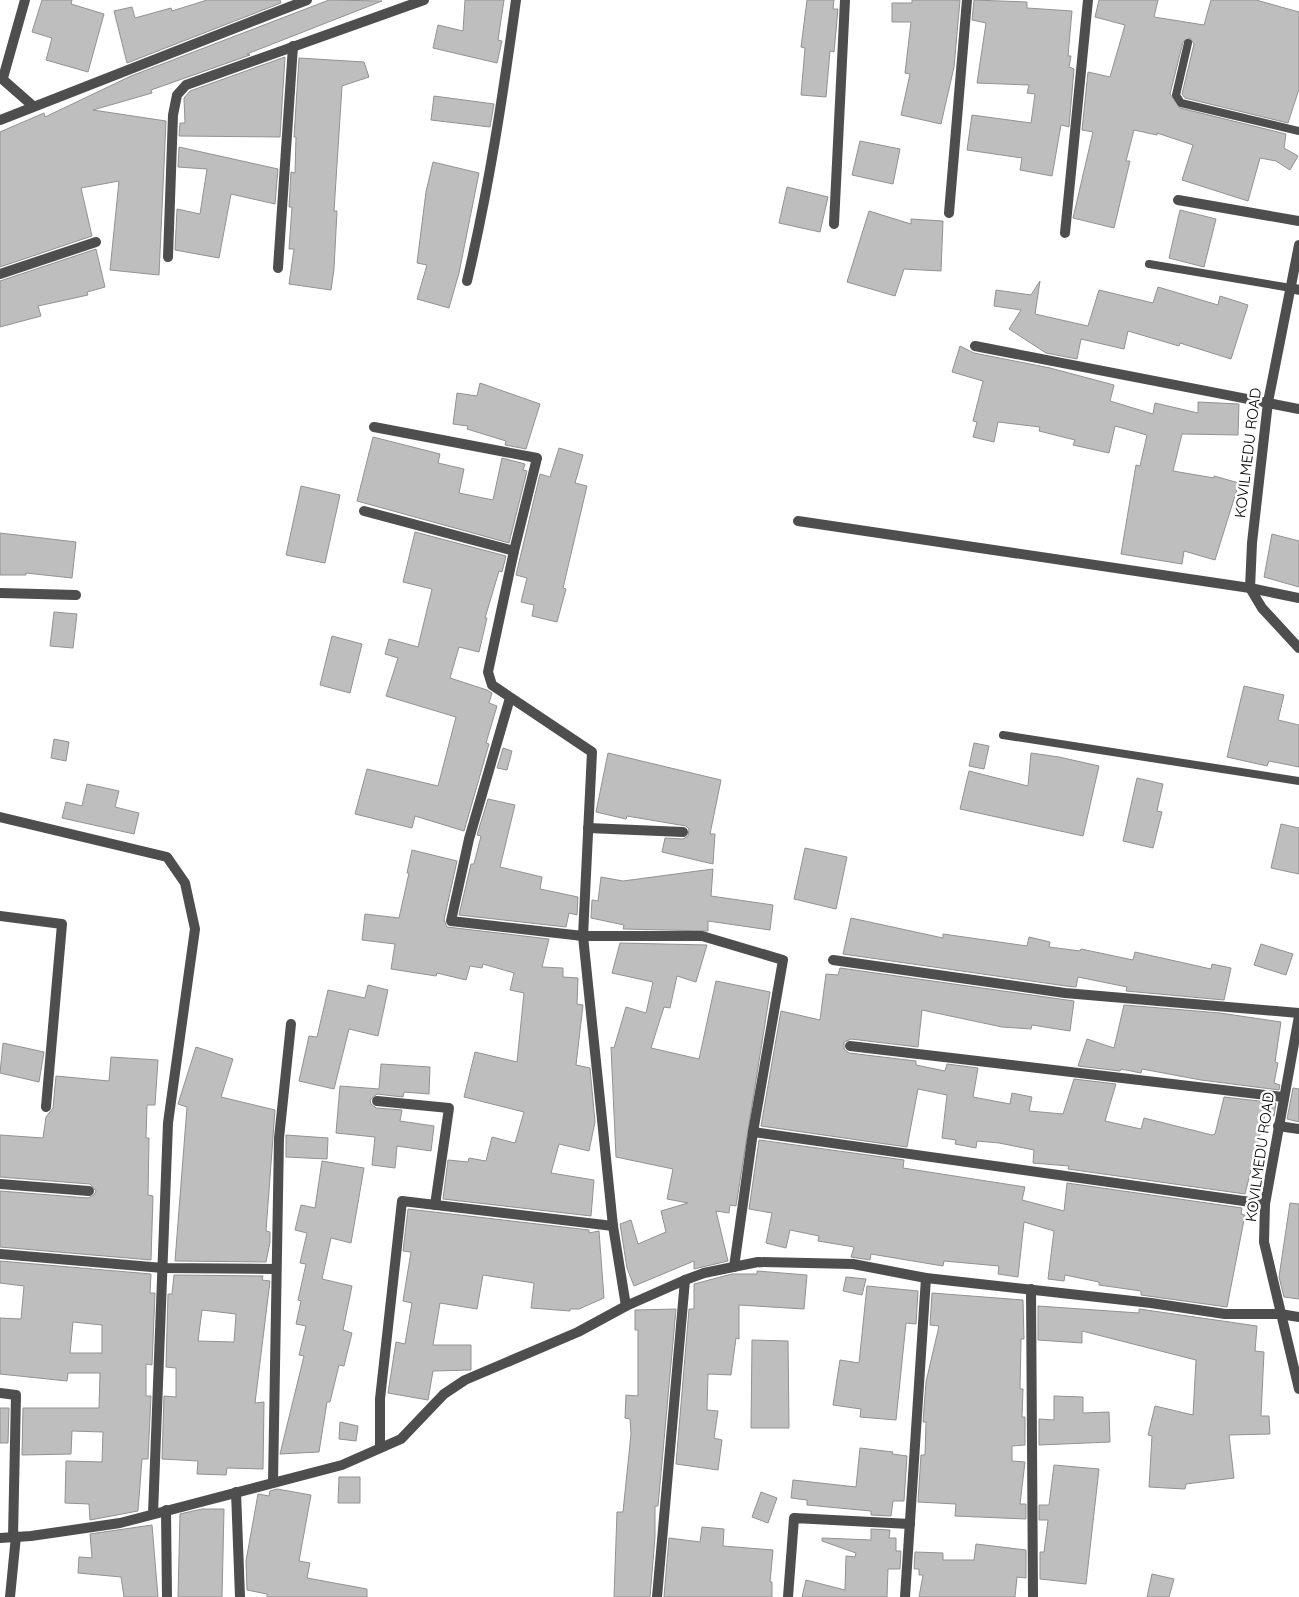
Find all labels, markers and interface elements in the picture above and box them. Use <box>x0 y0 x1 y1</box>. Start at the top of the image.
street label: KOVILMEDU ROAD <box>1230 387 1265 519</box>
street label: KOVILMEDU ROAD <box>1241 1091 1278 1223</box>

